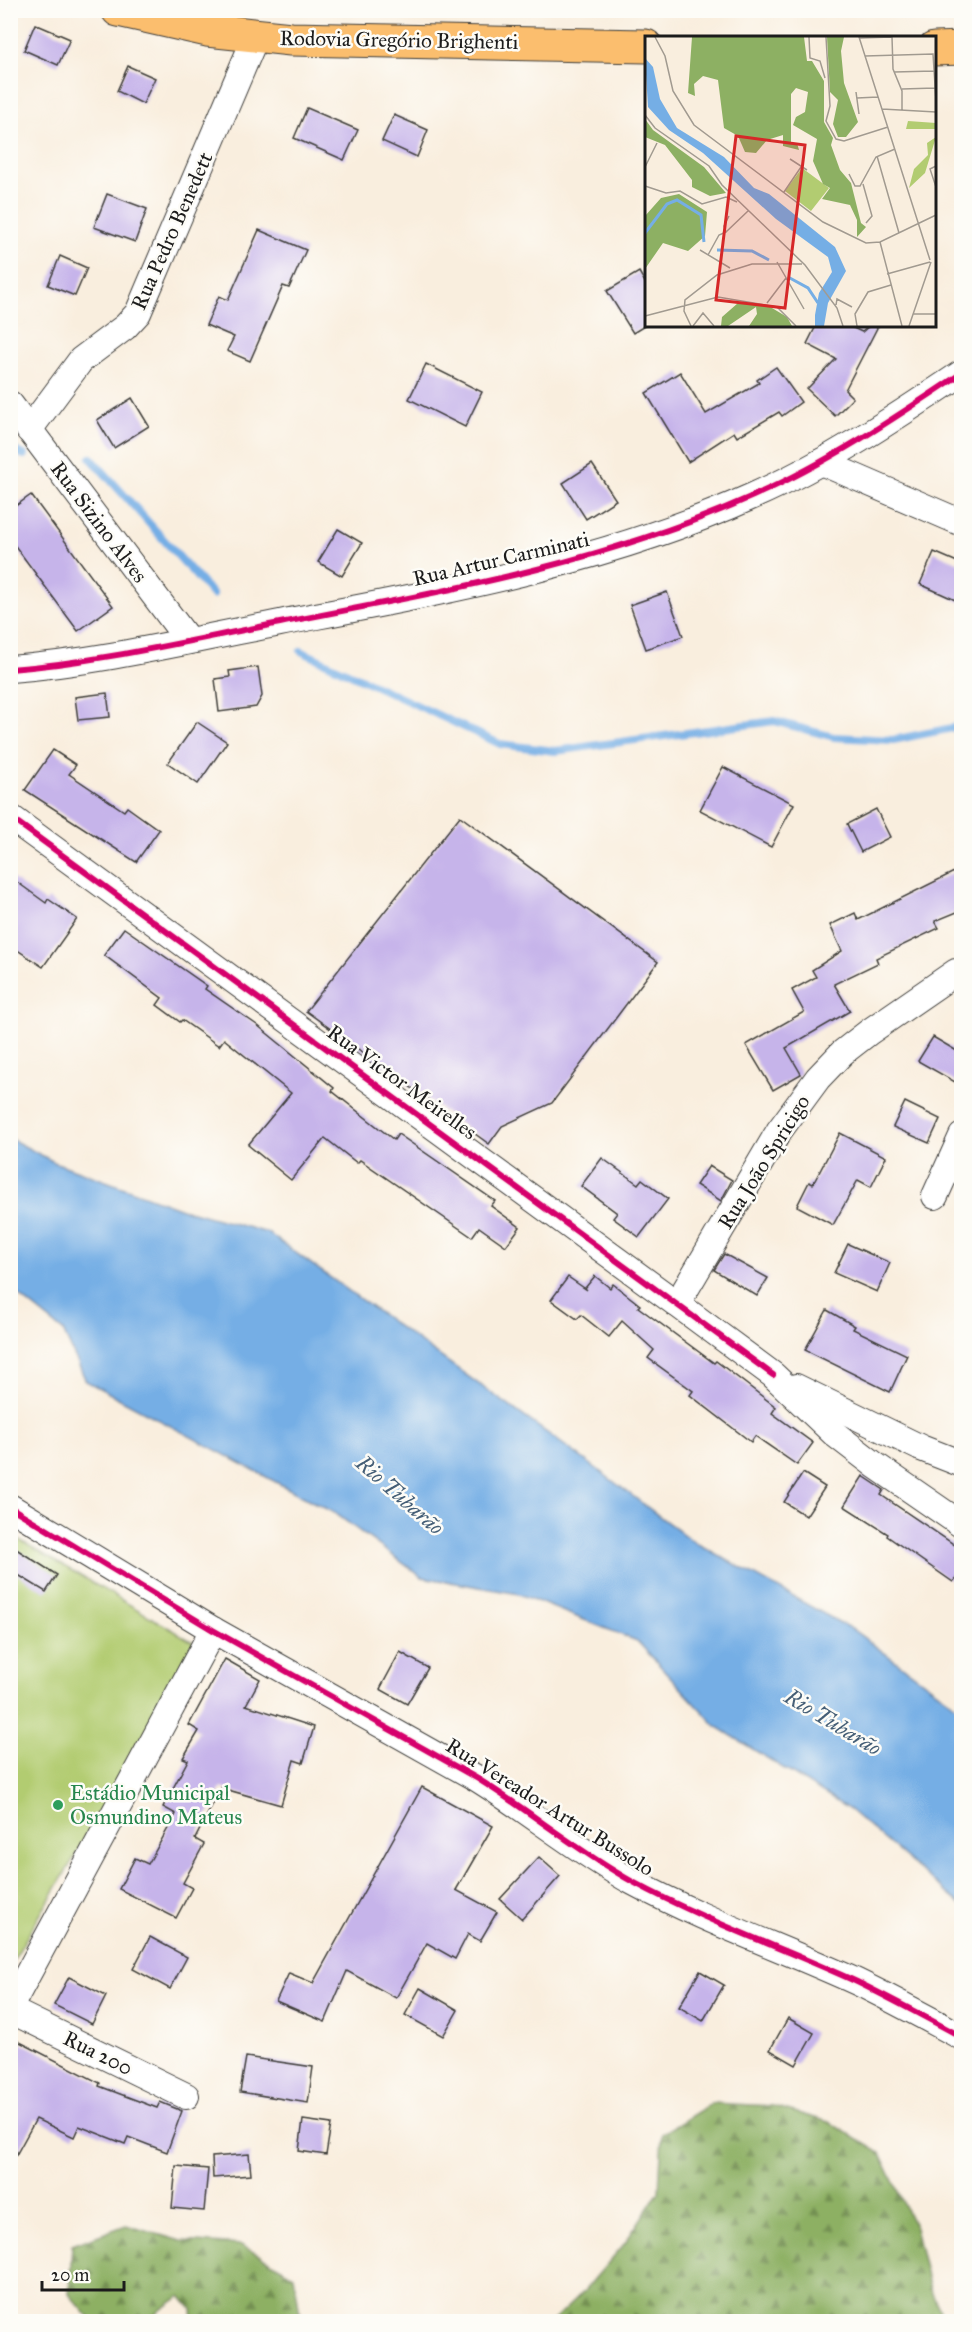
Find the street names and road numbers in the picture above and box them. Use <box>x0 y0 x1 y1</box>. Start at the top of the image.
street label: Rodovia Gregório Brighenti <box>279 25 519 55</box>
street label: Rua Pedro Benedett <box>126 148 219 314</box>
street label: Rua Sizino Alves <box>45 456 153 588</box>
street label: Rua Artur Carminati <box>410 526 592 592</box>
street label: Rua Victor Meirelles <box>322 1019 482 1145</box>
street label: Rua João Spricigo <box>712 1090 816 1234</box>
street label: Rua Vereador Artur Bussolo <box>441 1732 659 1882</box>
street label: Rua 200 <box>59 2025 137 2081</box>

